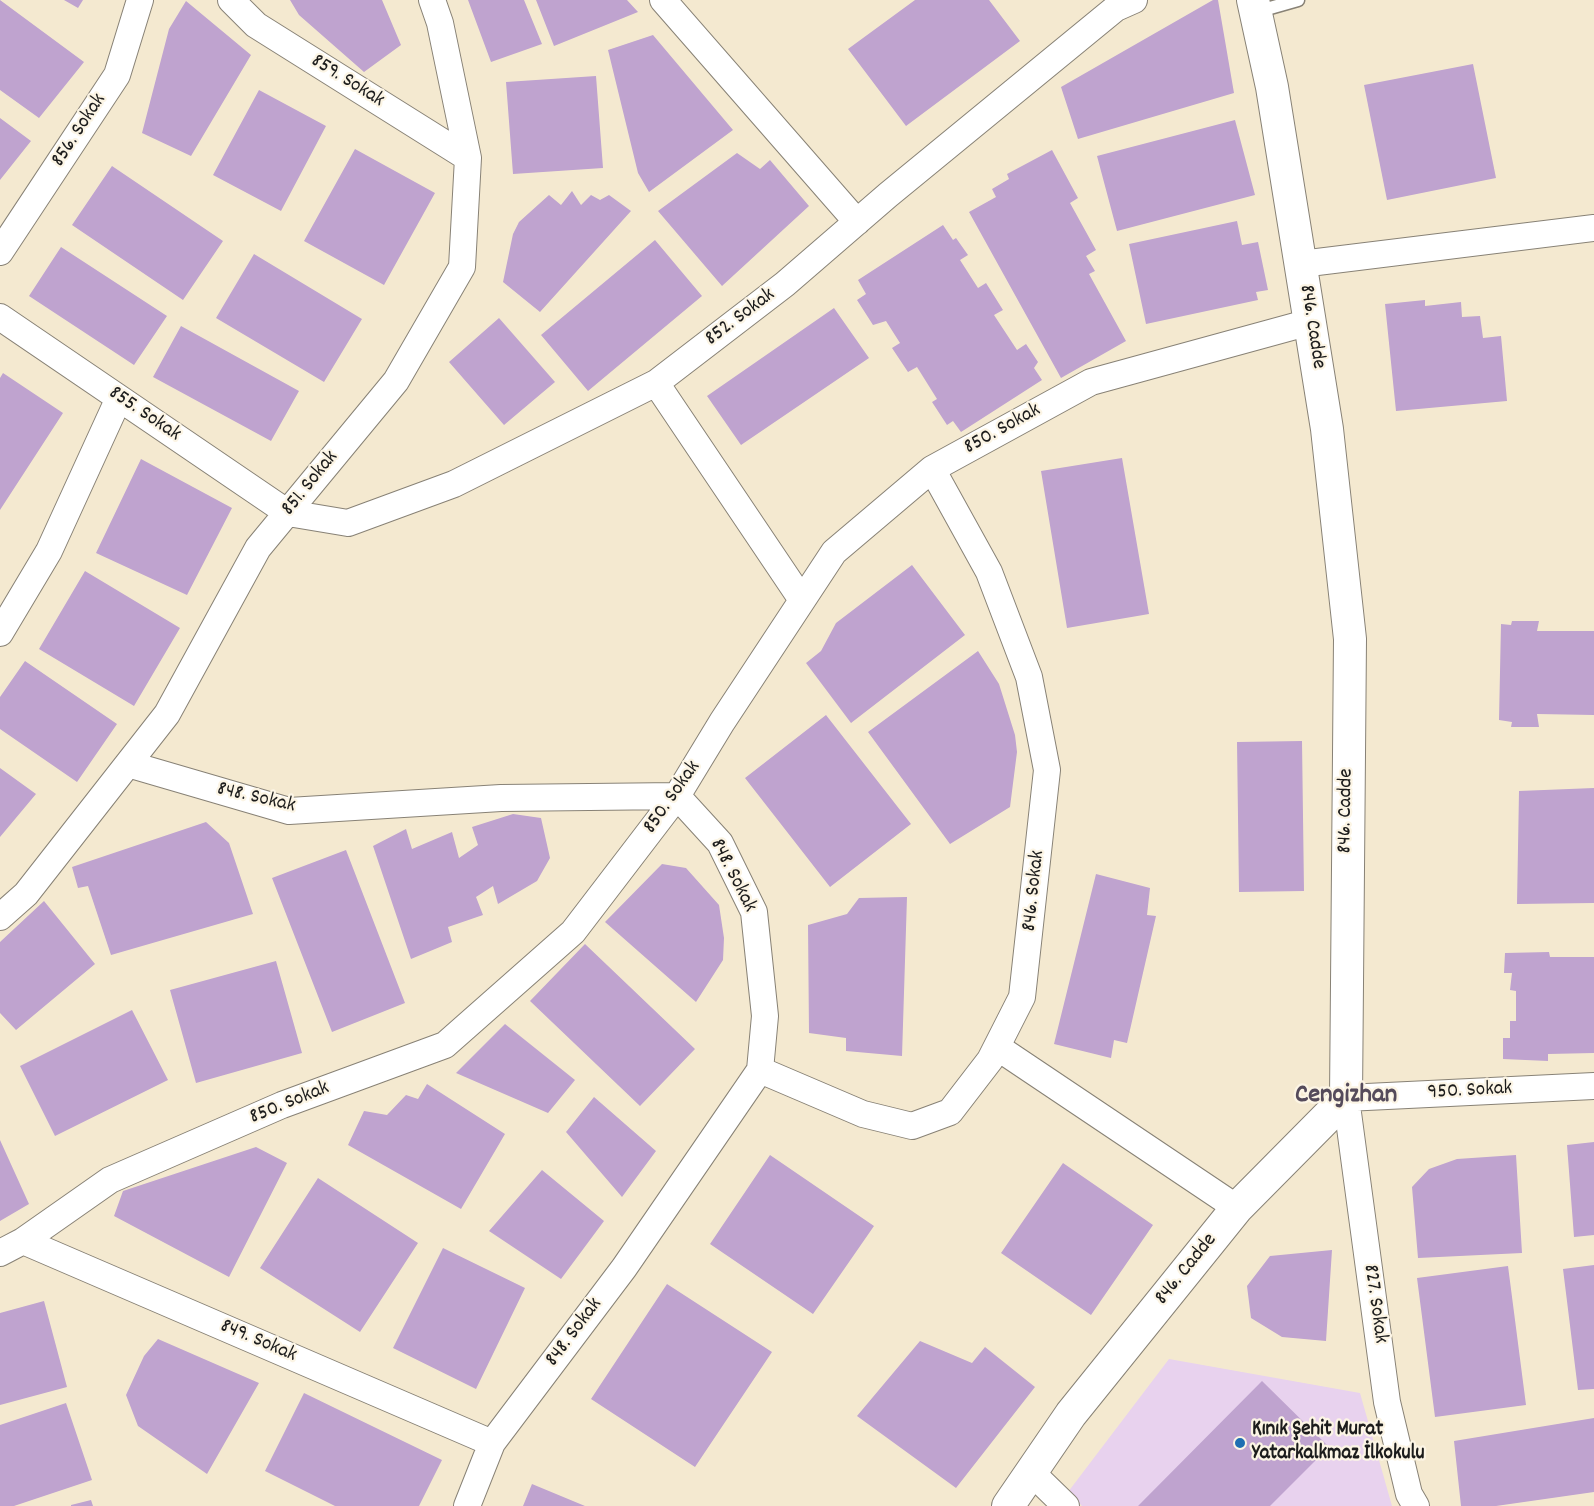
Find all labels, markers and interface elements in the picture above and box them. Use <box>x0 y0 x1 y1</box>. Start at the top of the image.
street label: 859. Sokak <box>306 50 388 114</box>
street label: 856. Sokak <box>47 90 113 172</box>
street label: 852. Sokak <box>701 283 781 353</box>
street label: 846. Cadde <box>1292 283 1330 371</box>
street label: 855. Sokak <box>103 382 185 448</box>
street label: 850. Sokak <box>960 399 1046 461</box>
street label: 851. Sokak <box>277 446 345 522</box>
street label: 850. Sokak <box>639 757 707 839</box>
street label: 846. Cadde <box>1334 768 1360 854</box>
street label: 848. Sokak <box>214 778 298 820</box>
street label: 848. Sokak <box>703 835 761 917</box>
street label: 846. Sokak <box>1018 849 1052 933</box>
street label: 850. Sokak <box>247 1077 333 1131</box>
street label: 950. Sokak <box>1427 1077 1513 1107</box>
district label: Cengizhan <box>1295 1081 1397 1113</box>
street label: 846. Cadde <box>1150 1229 1224 1311</box>
street label: 827. Sokak <box>1356 1263 1392 1345</box>
street label: 848. Sokak <box>541 1294 609 1372</box>
street label: 849. Sokak <box>216 1315 300 1369</box>
place label: Kınık Şehit Murat Yatarkalkmaz İlkokulu <box>1252 1418 1425 1468</box>
marker: Kınık Şehit Murat Yatarkalkmaz İlkokulu <box>1233 1436 1247 1450</box>

